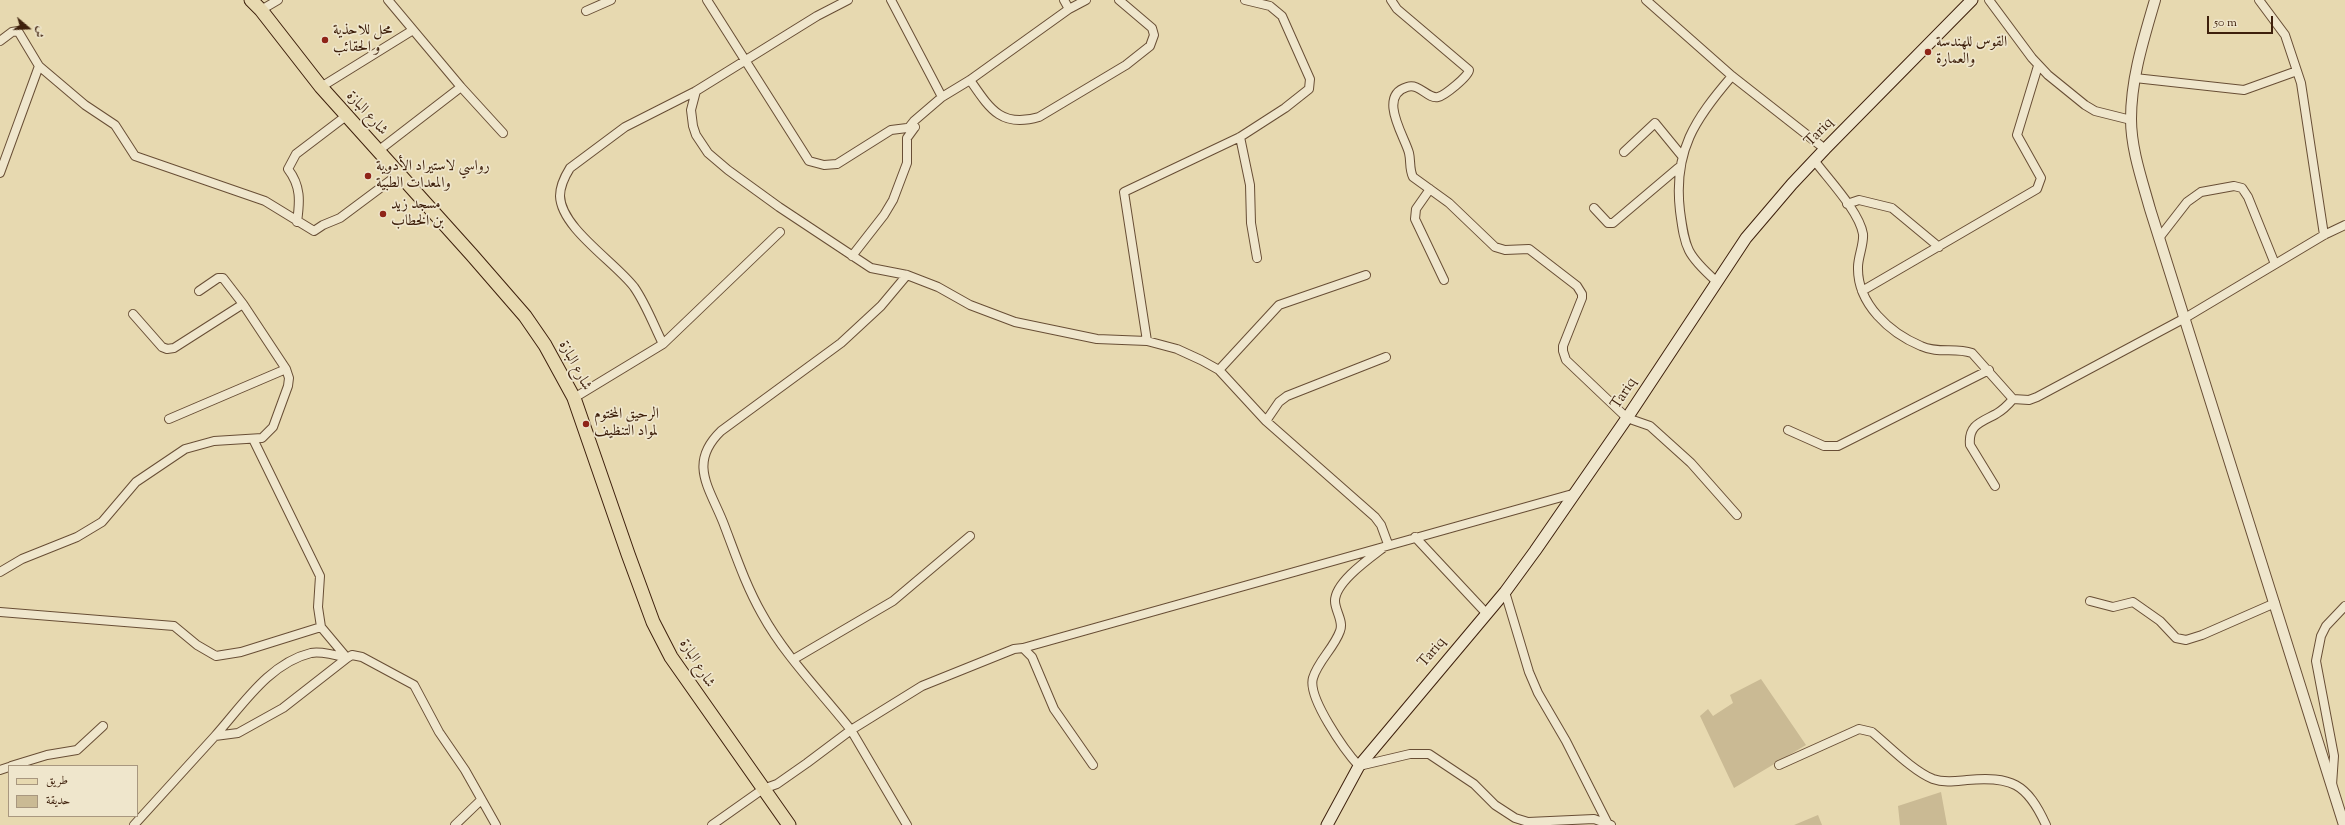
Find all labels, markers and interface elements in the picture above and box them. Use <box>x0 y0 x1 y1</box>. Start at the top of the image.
north arrow <box>8 8 48 48</box>
scale bar <box>2209 8 2275 34</box>
text: 50 m <box>2214 14 2237 32</box>
place label: محل للاحذية و الحقائب <box>333 22 392 57</box>
text: ش <box>30 24 49 40</box>
place label: القوس للهندسة والعمارة <box>1936 34 2007 69</box>
marker: محل للاحذية و الحقائب <box>320 35 330 45</box>
marker: القوس للهندسة والعمارة <box>1923 47 1933 57</box>
street label: شارع البازة <box>341 88 391 140</box>
street label: Tariq <box>1802 114 1838 152</box>
place label: رواسي لاستيراد الأدوية والمعدات الطبية <box>376 158 490 193</box>
marker: رواسي لاستيراد الأدوية والمعدات الطبية <box>363 171 373 181</box>
place label: مسجد زيد بن الخطاب <box>391 196 444 231</box>
marker: مسجد زيد بن الخطاب <box>378 209 388 219</box>
street label: شارع البازة <box>553 338 595 394</box>
street label: Tariq <box>1608 375 1642 413</box>
place label: الرحيق المختوم لمواد التنظيف <box>594 406 659 441</box>
marker: الرحيق المختوم لمواد التنظيف <box>581 419 591 429</box>
street label: Tariq <box>1415 634 1451 672</box>
street label: شارع البازة <box>674 636 718 692</box>
legend <box>8 765 138 817</box>
text: طريق <box>46 772 68 790</box>
text: حديقة <box>46 792 70 810</box>

